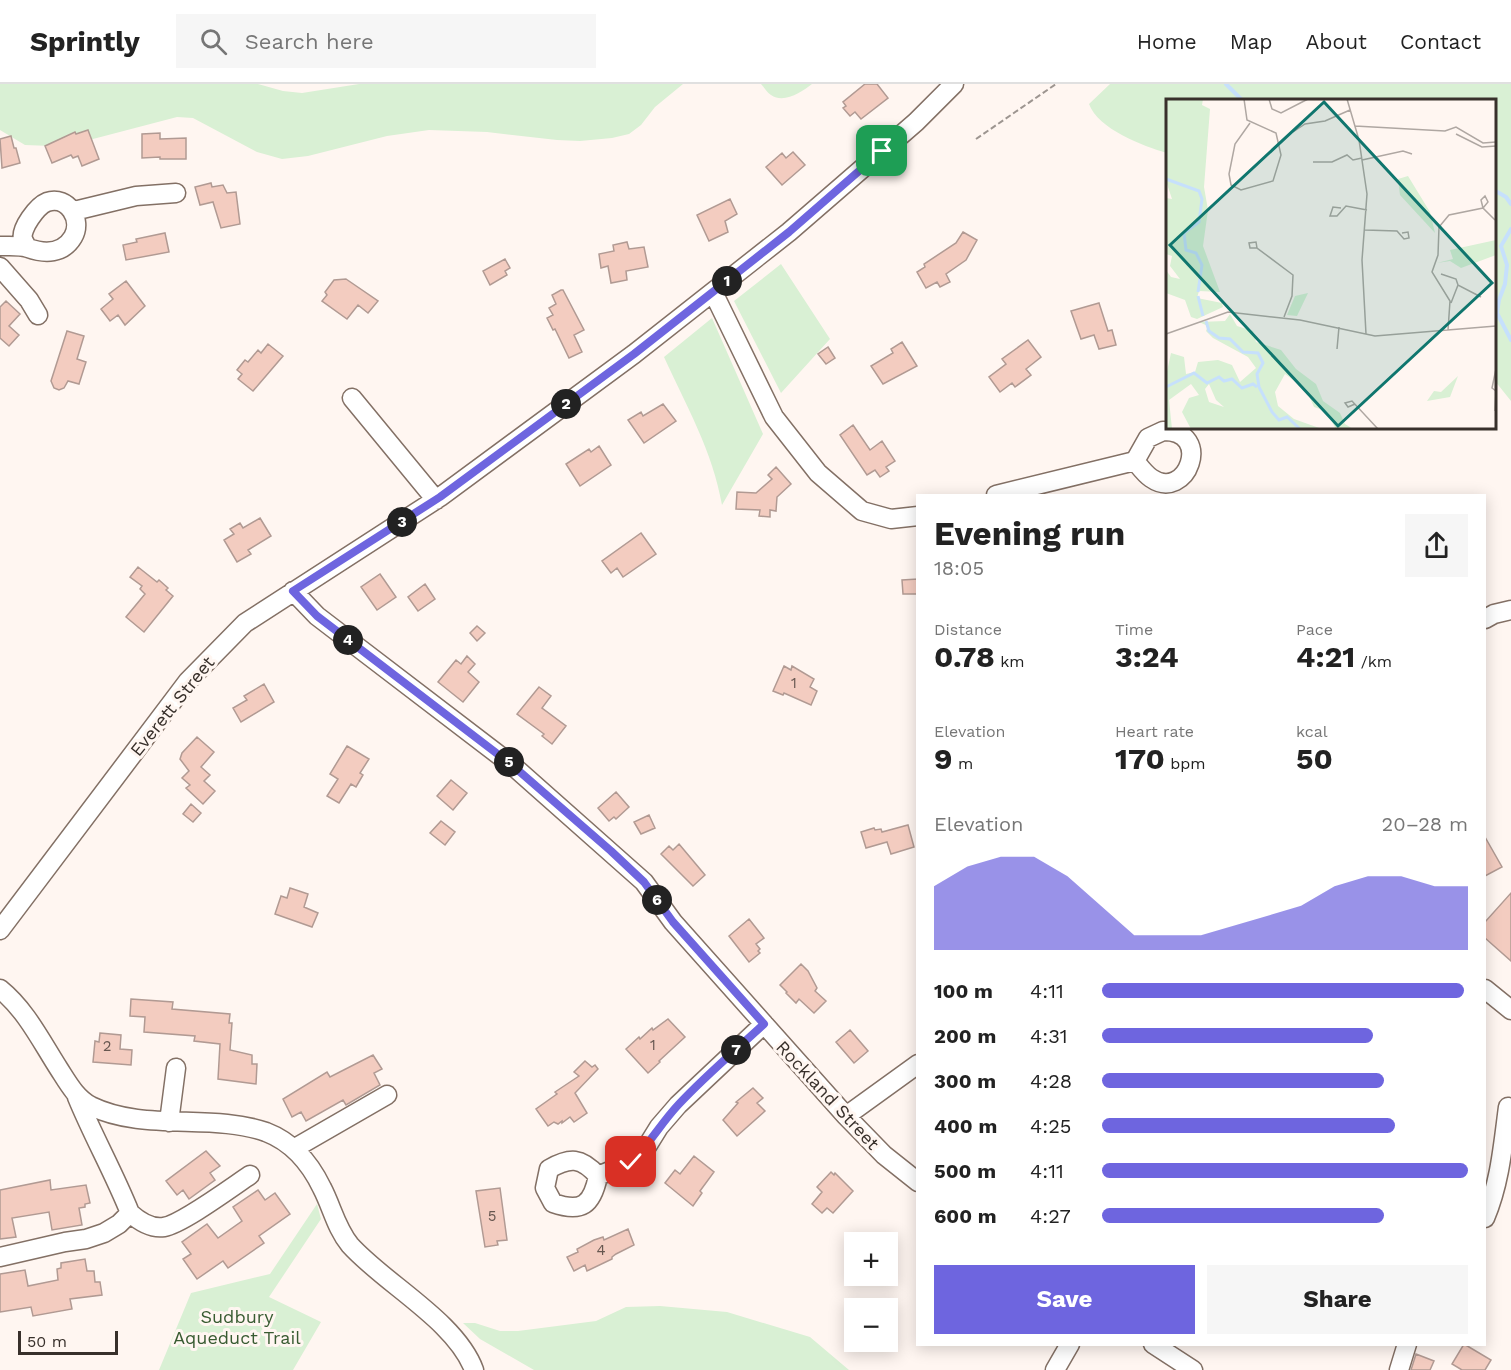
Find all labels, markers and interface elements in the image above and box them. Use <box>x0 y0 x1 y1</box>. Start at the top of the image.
search box <box>176 14 596 68</box>
text: Sprintly <box>30 25 140 58</box>
icon: search <box>197 25 230 58</box>
text: Search here <box>245 29 374 54</box>
text: Home <box>1137 29 1197 54</box>
text: Map <box>1230 29 1273 54</box>
text: About <box>1306 29 1367 54</box>
text: Contact <box>1400 29 1481 54</box>
inset map <box>1166 99 1496 429</box>
pin <box>856 125 907 176</box>
icon: arrive <box>865 134 898 167</box>
pin: 1 <box>712 266 742 296</box>
text: 1 <box>724 271 730 290</box>
pin: 2 <box>551 389 581 419</box>
text: 2 <box>561 394 571 413</box>
pin: 3 <box>387 507 417 537</box>
text: 3 <box>397 512 407 531</box>
text: Evening run <box>934 514 1125 553</box>
button: share <box>1405 514 1468 577</box>
text: 18:05 <box>934 556 984 580</box>
text: Distance <box>934 620 1002 639</box>
text: Time <box>1115 620 1153 639</box>
text: Pace <box>1296 620 1333 639</box>
pin: 4 <box>333 625 363 655</box>
text: 4 <box>343 630 353 649</box>
text: 0.78 <box>934 639 995 674</box>
text: 3:24 <box>1115 639 1179 674</box>
text: 4:21 <box>1296 639 1355 674</box>
street label: Everett Street <box>125 652 219 760</box>
text: km <box>995 652 1025 671</box>
text: /km <box>1355 652 1392 671</box>
house number: 1 <box>791 674 797 692</box>
text: Elevation <box>934 722 1005 741</box>
text: Heart rate <box>1115 722 1194 741</box>
text: kcal <box>1296 722 1328 741</box>
text: 9 <box>934 741 952 776</box>
text: 170 <box>1115 741 1165 776</box>
text: 50 <box>1296 741 1333 776</box>
pin: 5 <box>494 747 524 777</box>
text: 5 <box>504 752 514 771</box>
text: m <box>952 754 973 773</box>
text: bpm <box>1165 754 1206 773</box>
text: Elevation <box>934 812 1023 836</box>
text: 20–28 m <box>1382 812 1468 836</box>
pin: 6 <box>642 885 672 915</box>
text: 6 <box>652 890 662 909</box>
text: 100 m <box>934 979 993 1003</box>
text: 4:11 <box>1030 979 1064 1003</box>
text: 200 m <box>934 1024 996 1048</box>
text: 4:31 <box>1030 1024 1068 1048</box>
pin: 7 <box>721 1035 751 1065</box>
house number: 1 <box>650 1036 656 1054</box>
street label: Rockland Street <box>772 1036 884 1154</box>
house number: 2 <box>103 1037 111 1055</box>
text: 7 <box>731 1040 741 1059</box>
text: 300 m <box>934 1069 996 1093</box>
text: 4:28 <box>1030 1069 1072 1093</box>
text: 400 m <box>934 1114 997 1138</box>
text: 4:25 <box>1030 1114 1071 1138</box>
pin <box>605 1136 656 1187</box>
icon: check <box>614 1145 647 1178</box>
text: 500 m <box>934 1159 996 1183</box>
text: 4:11 <box>1030 1159 1064 1183</box>
text: 600 m <box>934 1204 997 1228</box>
text: 4:27 <box>1030 1204 1071 1228</box>
house number: 5 <box>488 1207 496 1225</box>
map controls <box>844 1232 898 1352</box>
button: + <box>844 1232 898 1286</box>
house number: 4 <box>596 1241 606 1259</box>
button: Save <box>934 1265 1195 1334</box>
button: Share <box>1207 1265 1468 1334</box>
button: − <box>844 1298 898 1352</box>
park label: Sudbury Aqueduct Trail <box>173 1306 301 1348</box>
scale bar <box>18 1328 118 1356</box>
text: 50 m <box>27 1332 67 1351</box>

